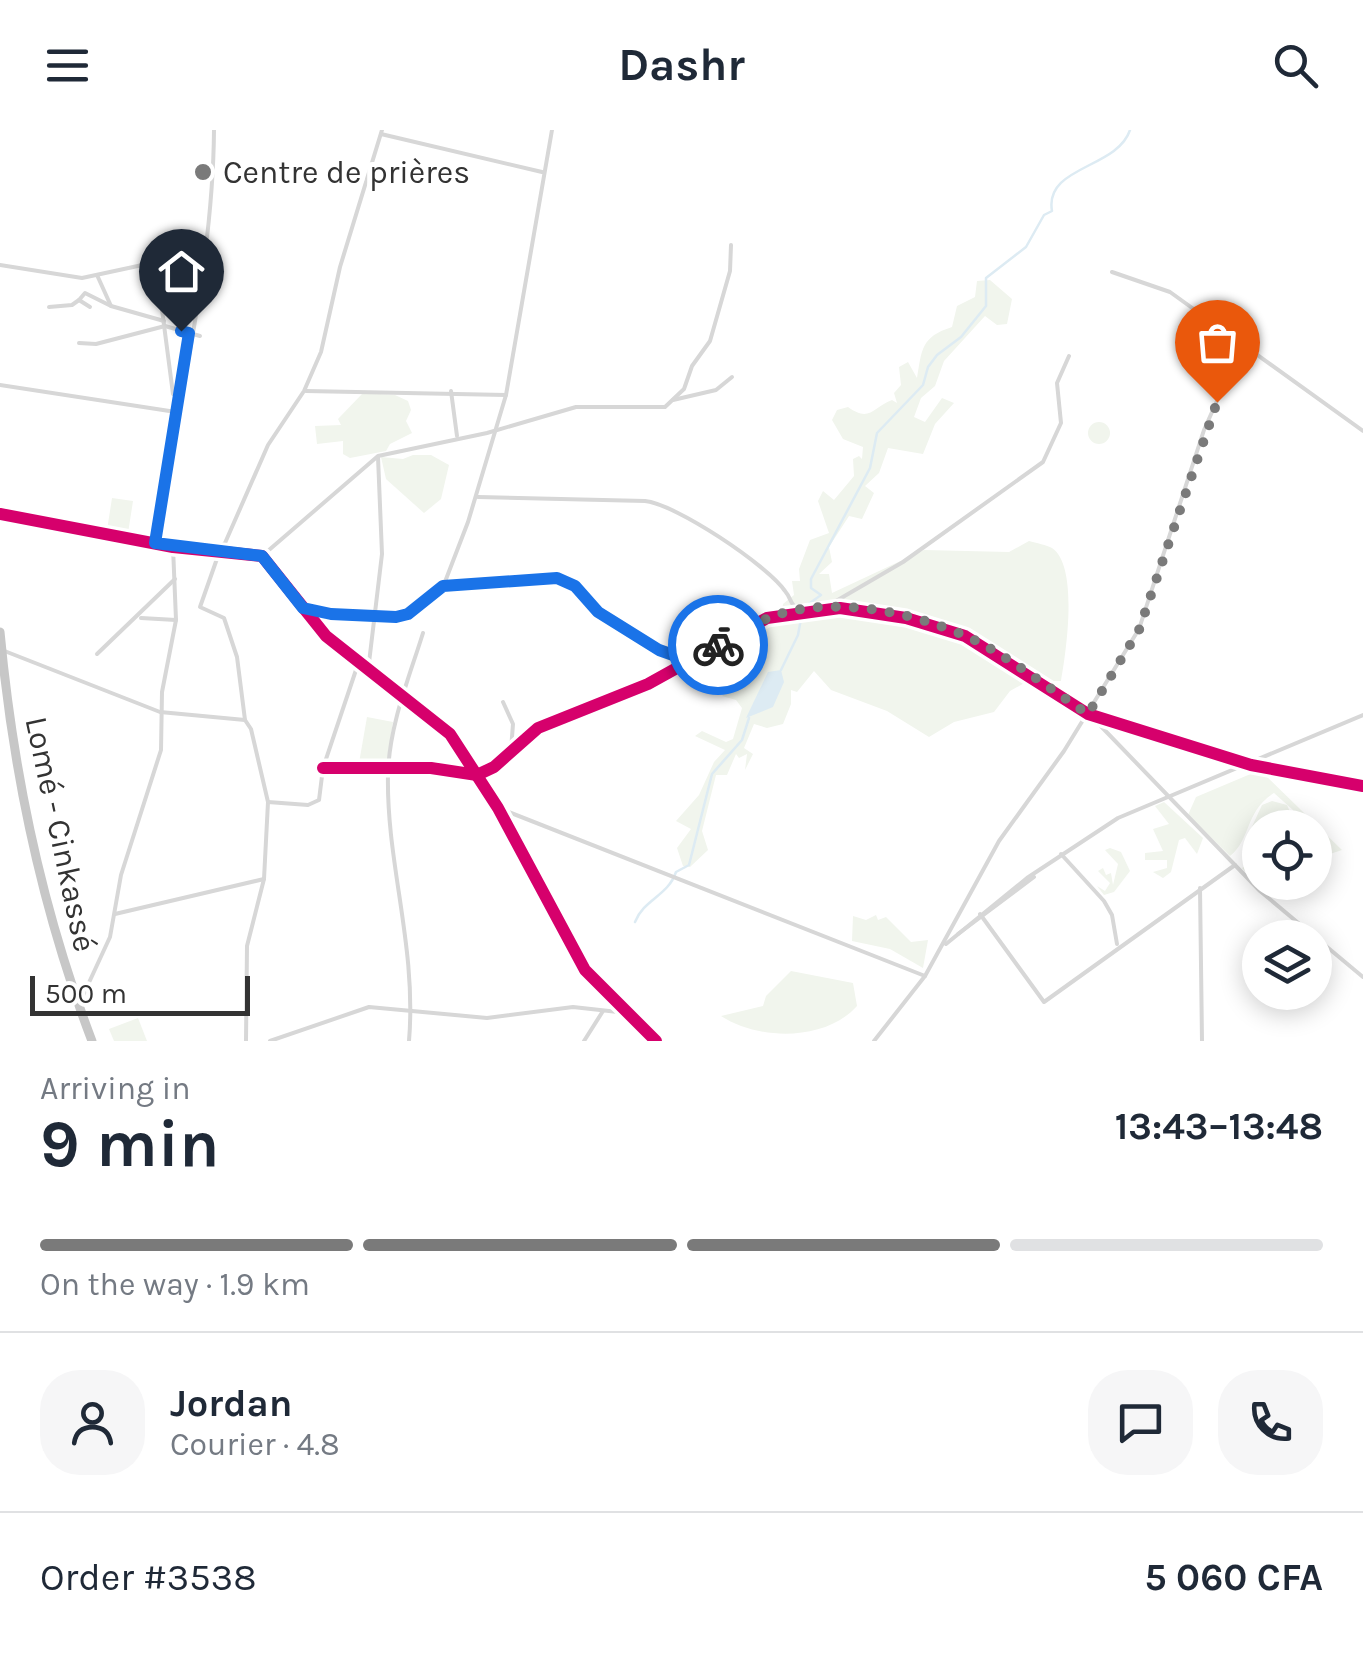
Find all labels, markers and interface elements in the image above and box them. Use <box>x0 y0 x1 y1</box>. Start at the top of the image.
icon: menu <box>40 38 95 93</box>
icon: search <box>1268 38 1323 93</box>
text: Dashr <box>618 39 745 91</box>
place label: Centre de prières <box>223 154 470 191</box>
marker: Centre de prières <box>192 161 214 183</box>
pin <box>139 229 224 332</box>
icon: home <box>154 244 209 299</box>
pin <box>1175 300 1260 403</box>
icon: bag <box>1190 315 1245 370</box>
courier <box>668 595 768 695</box>
icon: bike <box>691 618 746 673</box>
street label: Lomé - Cinkassé <box>18 713 103 955</box>
map controls <box>1242 810 1332 1010</box>
button: locate <box>1242 810 1332 900</box>
button: layers <box>1242 920 1332 1010</box>
scale bar <box>30 971 250 1016</box>
text: 500 m <box>45 977 127 1010</box>
text: Arriving in <box>40 1070 191 1107</box>
text: 13:43–13:48 <box>1115 1104 1323 1149</box>
text: 9 min <box>40 1106 220 1182</box>
text: On the way · 1.9 km <box>40 1266 310 1303</box>
button: person <box>40 1370 145 1475</box>
button: chat <box>1088 1370 1193 1475</box>
button: phone <box>1218 1370 1323 1475</box>
text: Jordan <box>170 1381 293 1426</box>
text: Courier · 4.8 <box>170 1426 340 1463</box>
text: Order #3538 <box>40 1555 257 1600</box>
text: 5 060 CFA <box>1144 1555 1323 1600</box>

